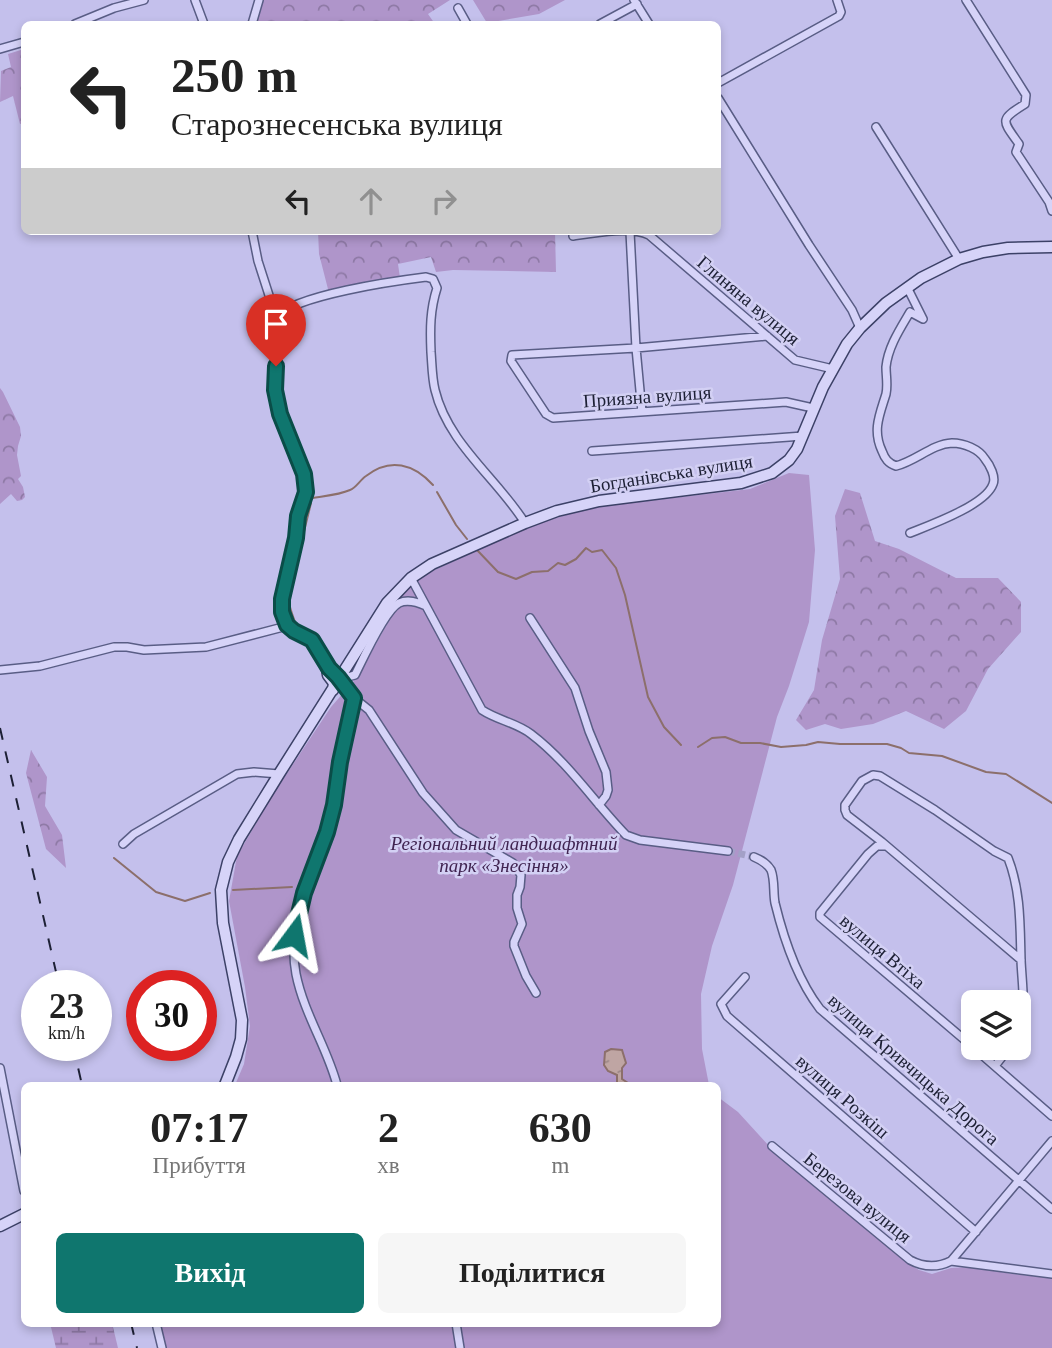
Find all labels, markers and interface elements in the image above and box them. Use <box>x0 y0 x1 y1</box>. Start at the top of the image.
text: 250 m <box>171 48 298 103</box>
icon: left <box>56 49 147 140</box>
text: Старознесенська вулиця <box>171 106 503 142</box>
icon: left <box>279 182 317 220</box>
icon: ahead <box>352 182 390 220</box>
icon: right <box>425 182 463 220</box>
street label: Глиняна вулиця <box>693 252 804 349</box>
pin <box>246 294 306 366</box>
icon: arrive <box>257 305 295 343</box>
street label: Приязна вулиця <box>582 382 712 411</box>
street label: Богданівська вулиця <box>588 450 754 497</box>
park label: Регіональний ландшафтний парк «Знесіння» <box>390 833 618 876</box>
position arrow <box>257 898 331 972</box>
street label: вулиця Втіха <box>836 910 930 993</box>
speed limit sign: 30 <box>126 970 217 1061</box>
text: 23 <box>49 987 84 1026</box>
street label: вулиця Кривчицька Дорога <box>824 990 1004 1150</box>
map controls <box>961 990 1031 1060</box>
button: layers <box>961 990 1031 1060</box>
text: km/h <box>48 1023 85 1043</box>
street label: вулиця Розкіш <box>792 1050 894 1143</box>
text: 07:17 <box>150 1105 248 1151</box>
text: 2 <box>378 1105 399 1151</box>
text: 630 <box>529 1105 592 1151</box>
street label: Березова вулиця <box>800 1148 916 1247</box>
text: Прибуття <box>153 1153 246 1178</box>
text: хв <box>377 1153 400 1178</box>
text: m <box>551 1153 569 1178</box>
button: Вихід <box>56 1233 364 1313</box>
button: Поділитися <box>378 1233 686 1313</box>

